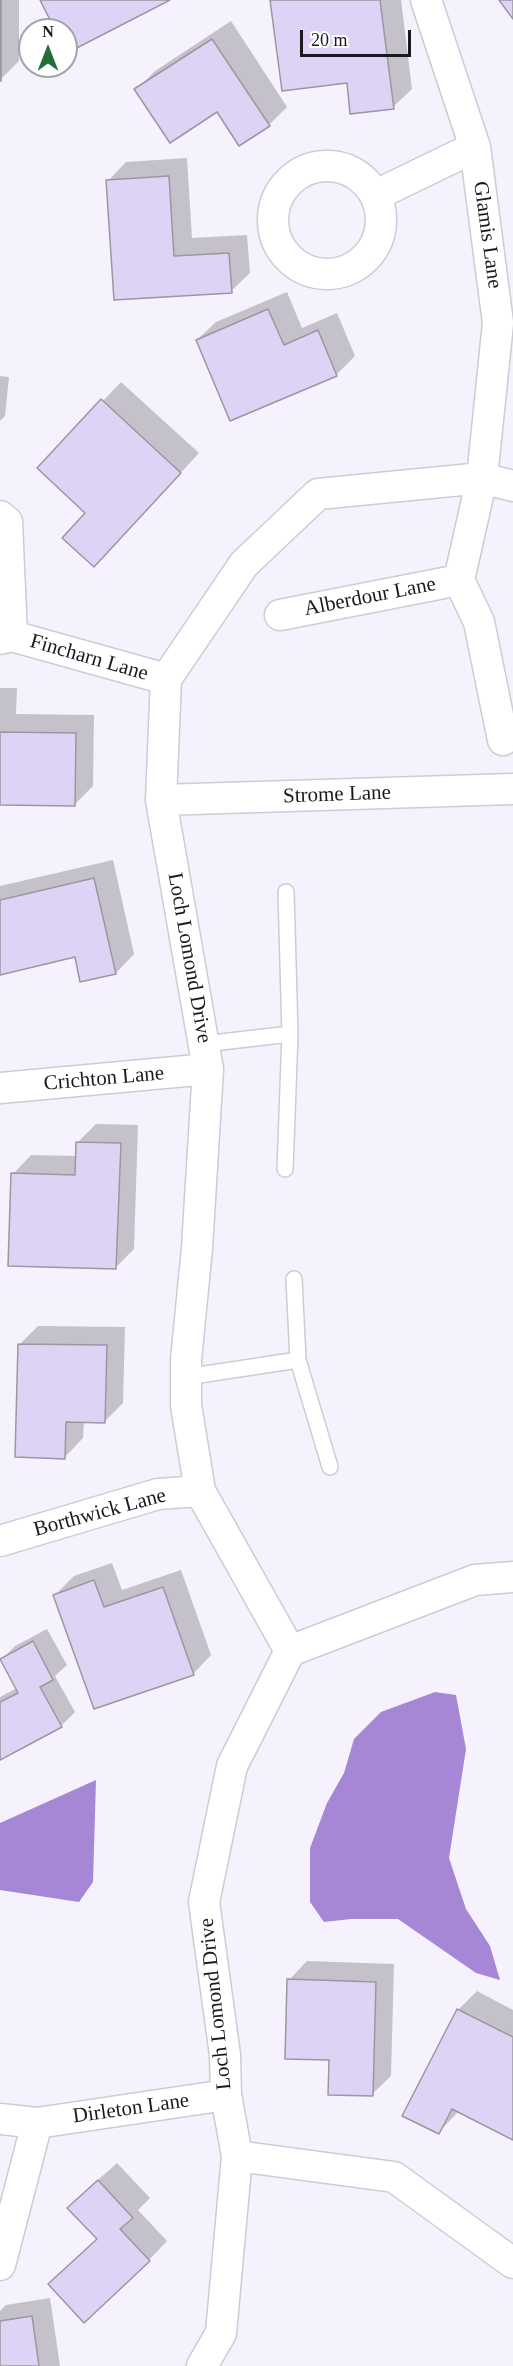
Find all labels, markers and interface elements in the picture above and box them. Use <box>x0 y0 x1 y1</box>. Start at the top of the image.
north arrow <box>18 18 78 78</box>
scale bar <box>303 18 414 56</box>
text: N <box>42 23 54 40</box>
text: 20 m <box>311 30 348 50</box>
street label: Glamis Lane <box>467 180 507 290</box>
street label: Alberdour Lane <box>302 572 438 622</box>
street label: Fincharn Lane <box>27 629 151 687</box>
street label: Strome Lane <box>283 781 391 809</box>
street label: Loch Lomond Drive <box>162 871 216 1045</box>
street label: Crichton Lane <box>43 1061 165 1097</box>
street label: Borthwick Lane <box>31 1483 169 1543</box>
street label: Loch Lomond Drive <box>194 1917 238 2091</box>
street label: Dirleton Lane <box>71 2088 191 2130</box>

